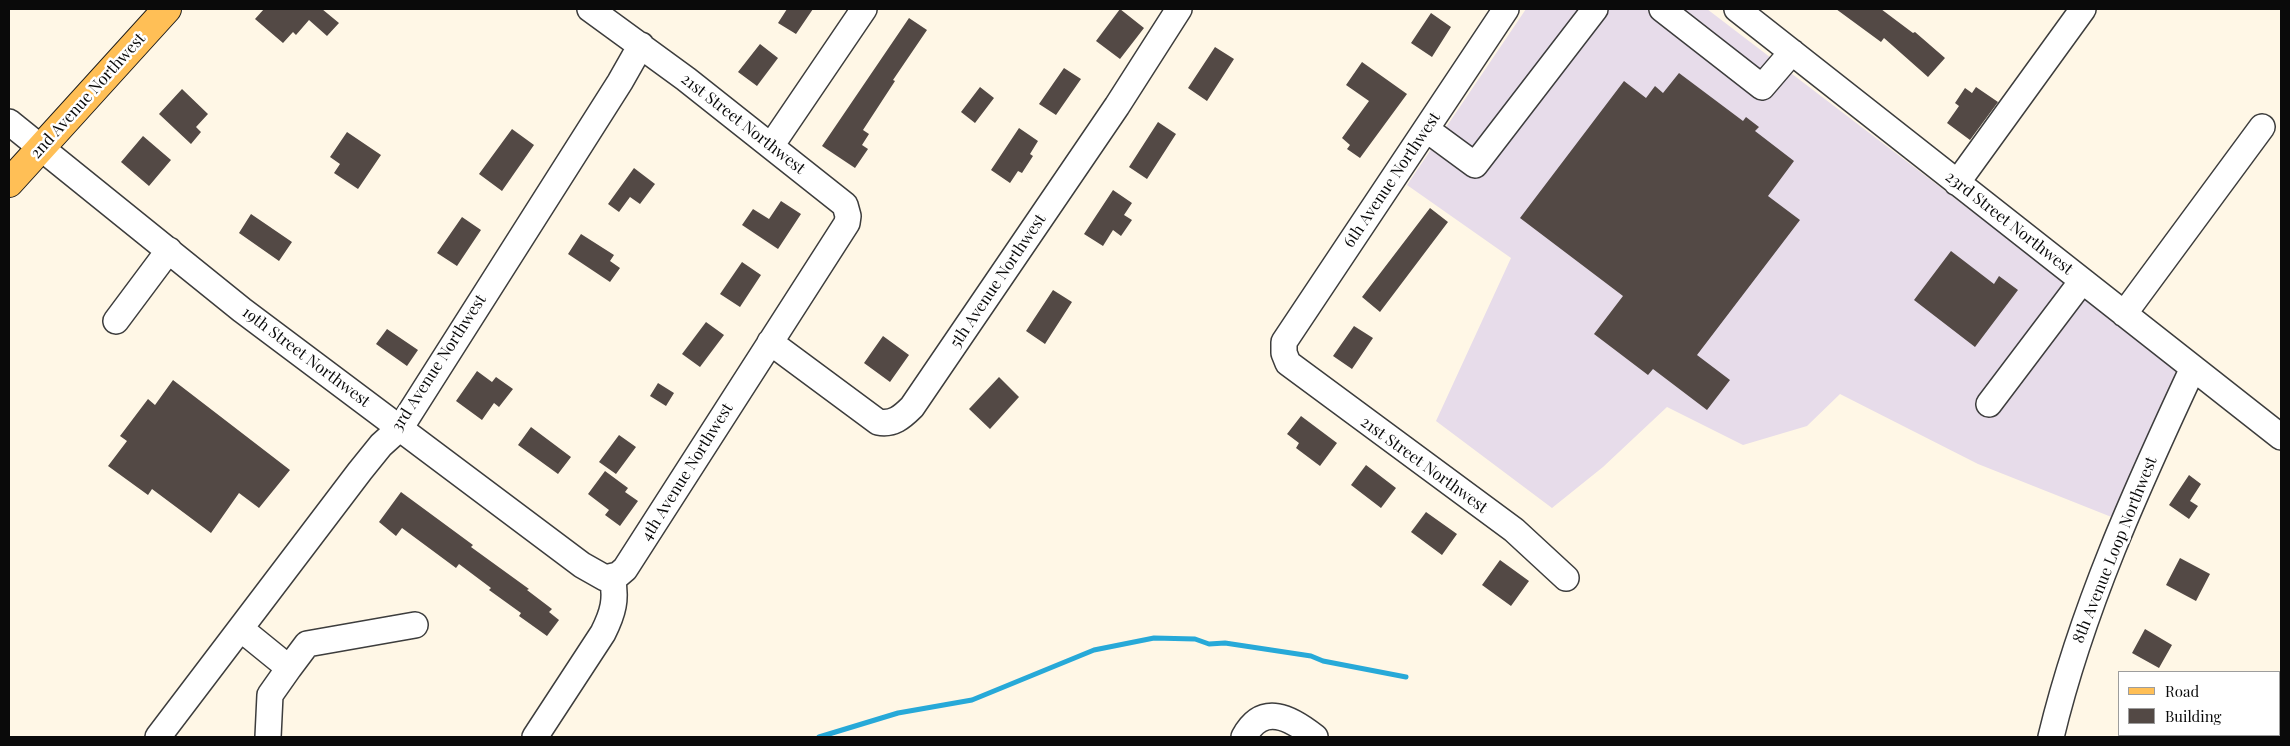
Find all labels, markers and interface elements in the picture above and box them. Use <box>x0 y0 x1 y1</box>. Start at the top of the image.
street label: 2nd Avenue Northwest <box>27 29 149 163</box>
street label: 21st Street Northwest <box>677 70 809 178</box>
street label: 6th Avenue Northwest <box>1340 109 1444 251</box>
street label: 23rd Street Northwest <box>1941 167 2077 279</box>
street label: 5th Avenue Northwest <box>946 210 1050 352</box>
street label: 3rd Avenue Northwest <box>388 291 490 435</box>
street label: 19th Street Northwest <box>238 303 374 411</box>
street label: 4th Avenue Northwest <box>637 400 737 544</box>
street label: 21st Street Northwest <box>1357 412 1491 518</box>
street label: 8th Avenue Loop Northwest <box>2069 454 2161 646</box>
legend <box>2118 671 2280 736</box>
text: Road <box>2165 681 2199 701</box>
text: Building <box>2165 706 2221 726</box>

